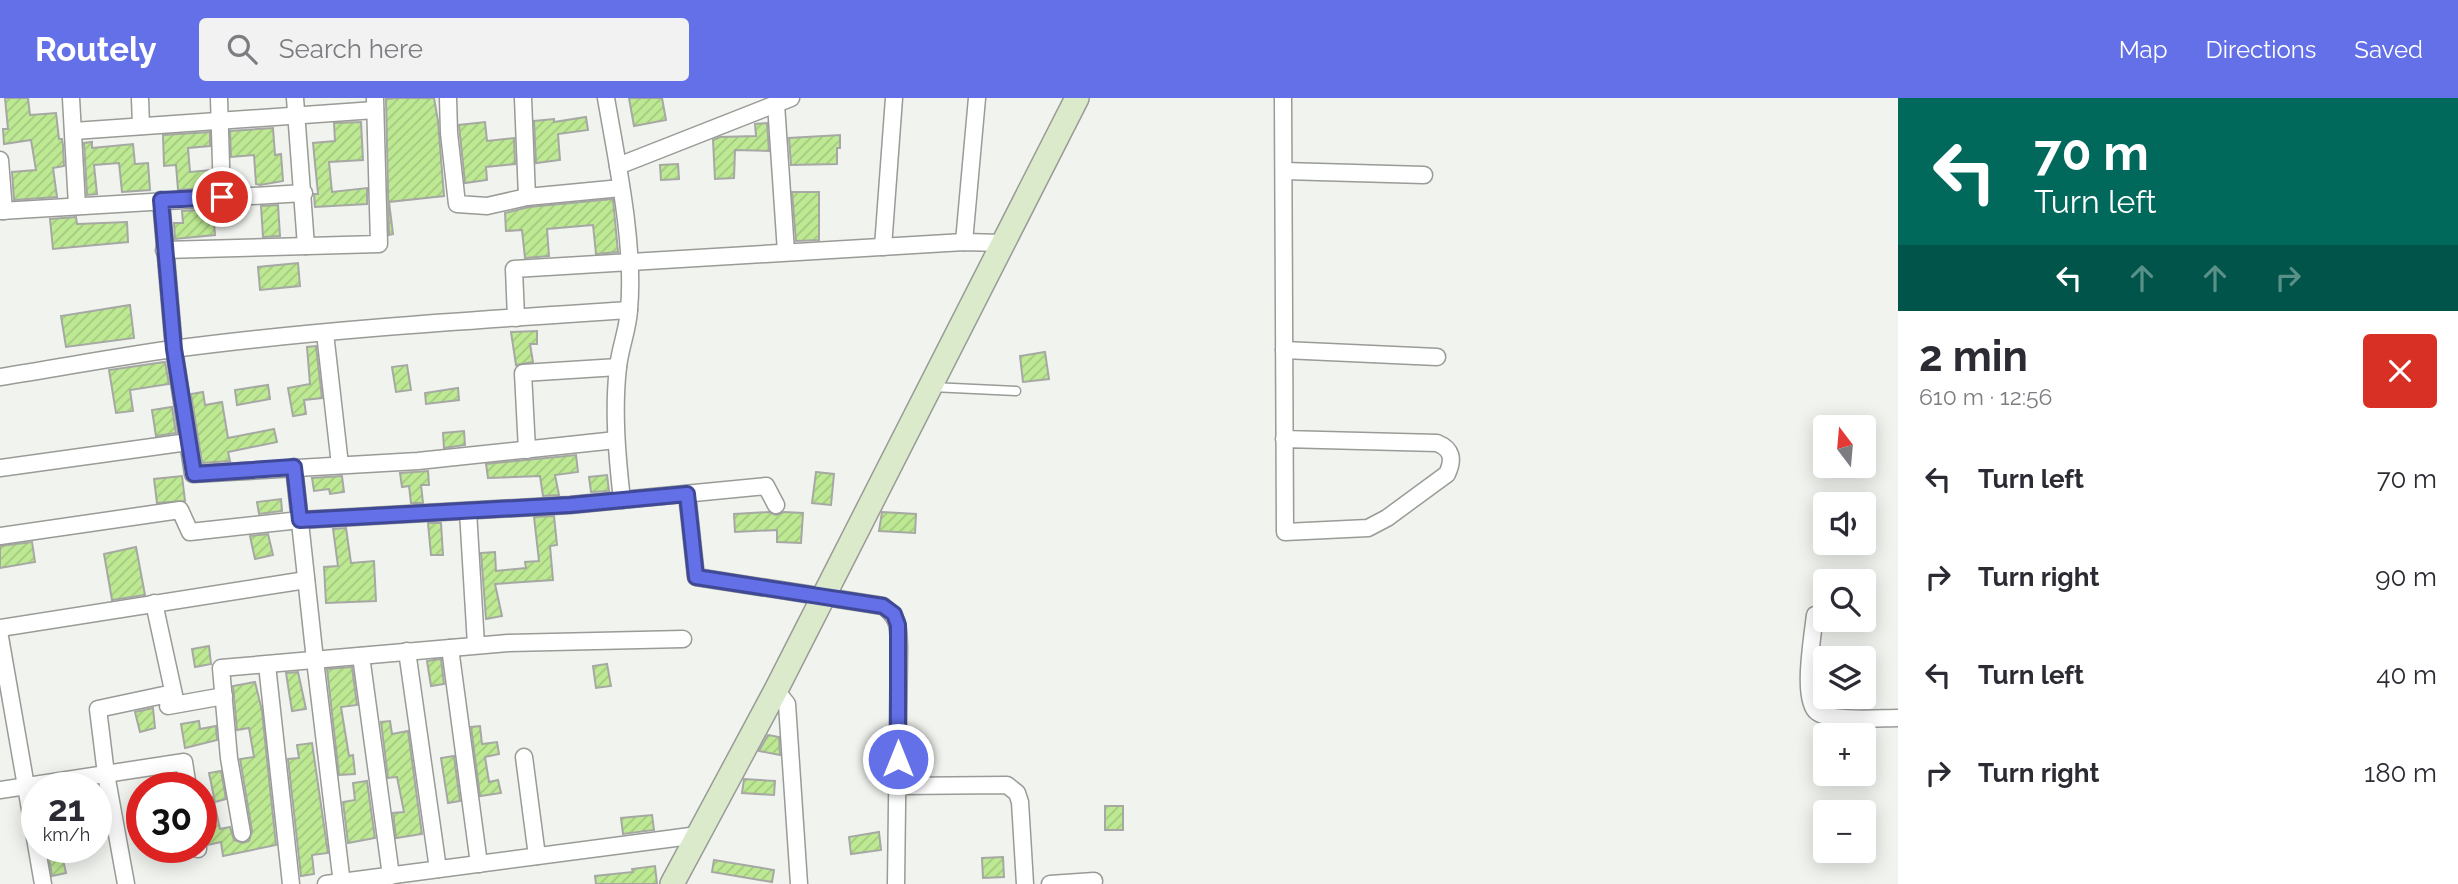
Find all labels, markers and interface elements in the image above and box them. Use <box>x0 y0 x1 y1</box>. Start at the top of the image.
search box <box>199 18 689 81</box>
text: Routely <box>35 30 157 69</box>
icon: search <box>223 30 261 68</box>
text: Search here <box>279 34 423 64</box>
text: Map <box>2119 35 2168 64</box>
text: Directions <box>2206 35 2316 64</box>
text: Saved <box>2354 35 2423 64</box>
text: 70 m <box>2034 124 2149 181</box>
icon: left <box>1919 126 2010 217</box>
pin <box>192 167 252 227</box>
icon: arrive <box>203 178 241 216</box>
text: Turn left <box>2034 183 2156 220</box>
icon: left <box>2050 259 2088 297</box>
icon: ahead <box>2123 259 2161 297</box>
icon: ahead <box>2196 259 2234 297</box>
icon: right <box>2269 259 2307 297</box>
text: 2 min <box>1919 332 2028 381</box>
button: close <box>2363 334 2437 408</box>
text: 610 m · 12:56 <box>1919 383 2052 410</box>
north arrow <box>1813 415 1876 478</box>
map controls <box>1813 415 1876 863</box>
icon: left <box>1919 460 1957 498</box>
text: Turn left <box>1978 464 2084 494</box>
text: 70 m <box>2377 464 2437 494</box>
button: sound <box>1813 492 1876 555</box>
icon: right <box>1919 558 1957 596</box>
text: Turn right <box>1978 562 2099 592</box>
text: 90 m <box>2375 562 2437 592</box>
button: search <box>1813 569 1876 632</box>
button: layers <box>1813 646 1876 709</box>
icon: left <box>1919 656 1957 694</box>
text: Turn left <box>1978 660 2084 690</box>
text: 40 m <box>2376 660 2437 690</box>
position arrow <box>861 722 935 796</box>
button: + <box>1813 723 1876 786</box>
icon: right <box>1919 754 1957 792</box>
text: Turn right <box>1978 758 2099 788</box>
text: 180 m <box>2364 758 2437 788</box>
speed limit sign: 30 <box>126 772 217 863</box>
text: 21 <box>48 788 85 829</box>
button: − <box>1813 800 1876 863</box>
text: km/h <box>43 824 90 845</box>

